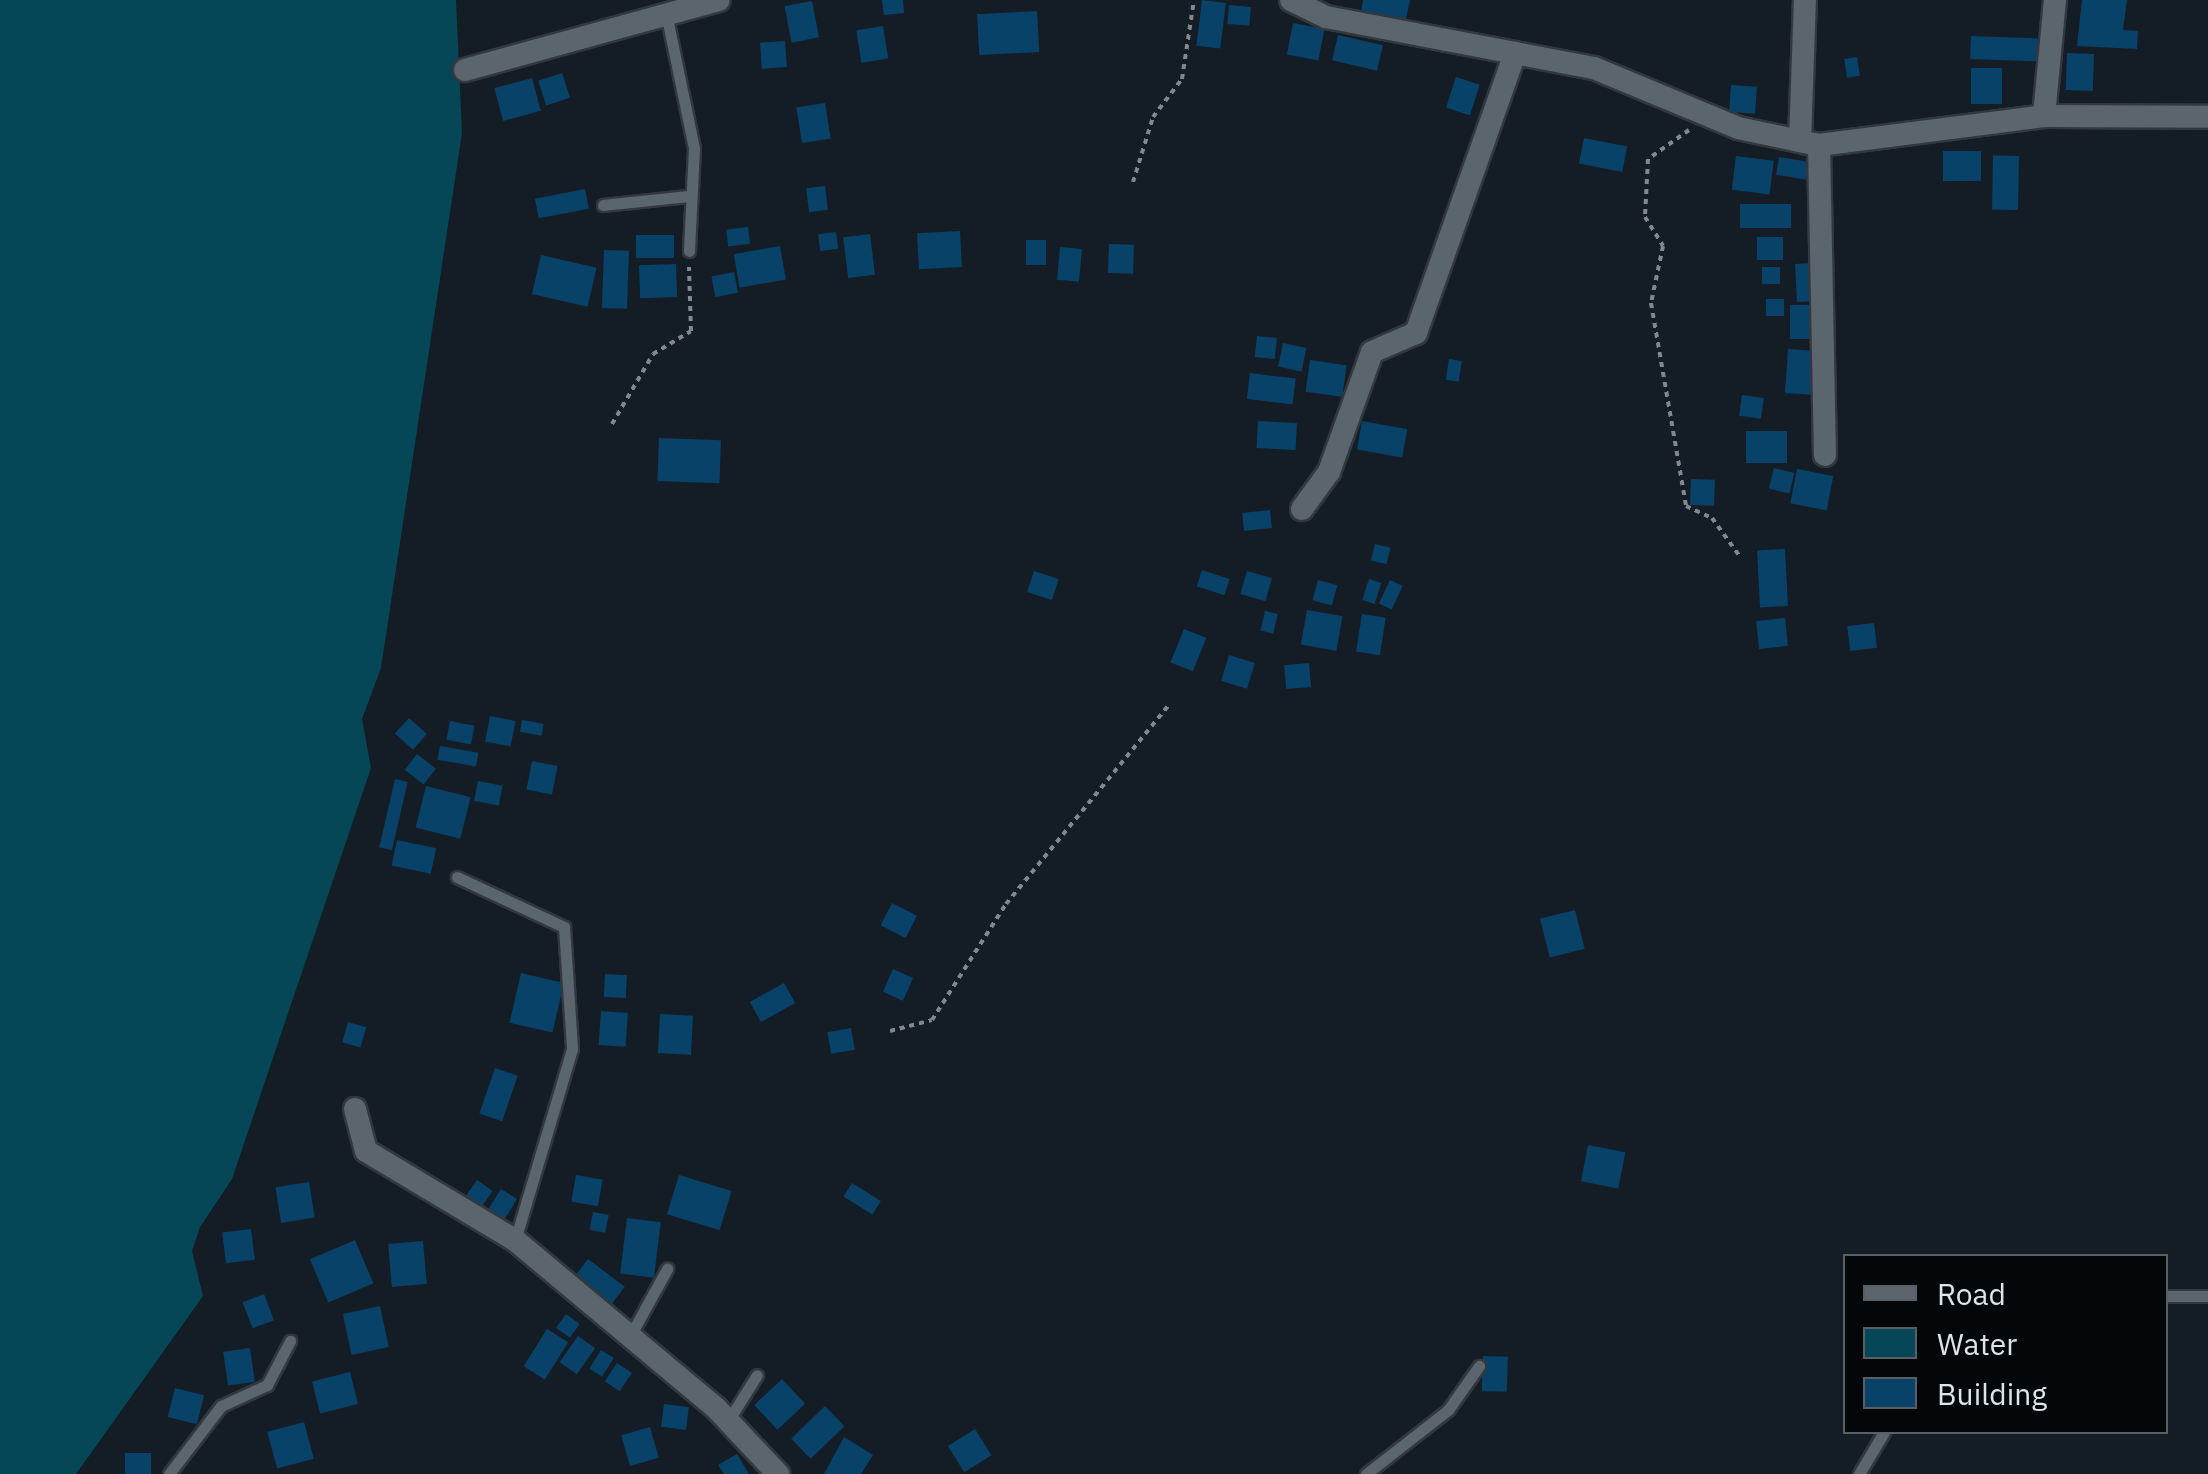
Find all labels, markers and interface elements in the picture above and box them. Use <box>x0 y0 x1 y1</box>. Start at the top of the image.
legend <box>1843 1254 2168 1434</box>
text: Road <box>1937 1274 2006 1313</box>
text: Water <box>1937 1324 2017 1363</box>
text: Building <box>1937 1374 2047 1413</box>

